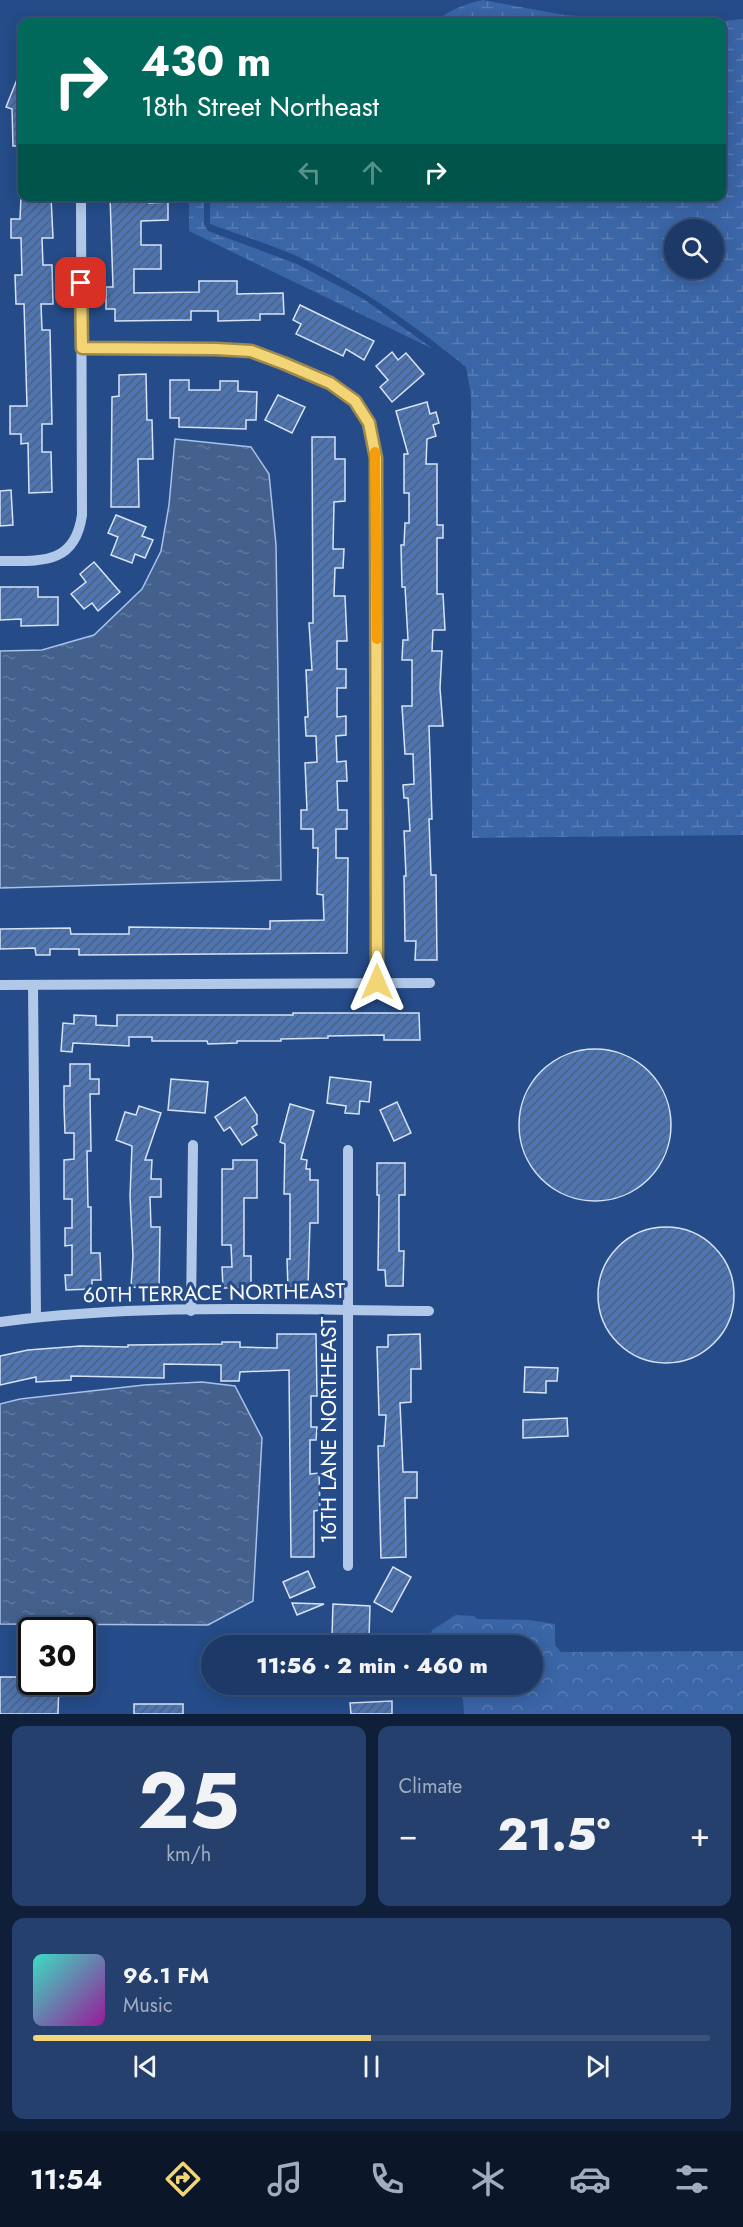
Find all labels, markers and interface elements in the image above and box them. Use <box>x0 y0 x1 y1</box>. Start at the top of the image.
text: 430 m <box>141 31 271 92</box>
icon: right <box>42 42 120 120</box>
text: 18th Street Northeast <box>141 87 379 126</box>
icon: left <box>293 156 326 189</box>
icon: ahead <box>356 156 389 189</box>
icon: right <box>419 156 452 189</box>
map controls <box>664 219 724 279</box>
button: search <box>664 219 724 279</box>
pin <box>55 257 106 308</box>
icon: arrive <box>64 266 97 299</box>
position arrow <box>345 950 409 1014</box>
street label: 60TH TERRACE NORTHEAST <box>83 1276 346 1310</box>
street label: 16TH LANE NORTHEAST <box>314 1316 344 1543</box>
speed limit sign: 30 <box>18 1617 96 1695</box>
text: 11:56 · 2 min · 460 m <box>256 1649 488 1681</box>
text: 25 <box>138 1745 239 1857</box>
text: Climate <box>399 1772 462 1801</box>
text: 21.5° <box>497 1802 610 1867</box>
text: − <box>399 1811 418 1858</box>
text: + <box>690 1811 710 1858</box>
text: km/h <box>166 1840 211 1869</box>
text: 96.1 FM <box>123 1959 209 1991</box>
text: Music <box>123 1991 173 2020</box>
icon: previous <box>129 2050 162 2083</box>
icon: pause <box>355 2050 388 2083</box>
icon: next <box>581 2050 614 2083</box>
icon: directions <box>162 2158 204 2200</box>
icon: music <box>264 2158 306 2200</box>
icon: phone <box>366 2158 408 2200</box>
icon: climate <box>467 2158 509 2200</box>
icon: car <box>569 2158 611 2200</box>
icon: filters <box>671 2158 713 2200</box>
text: 11:54 <box>30 2160 102 2199</box>

